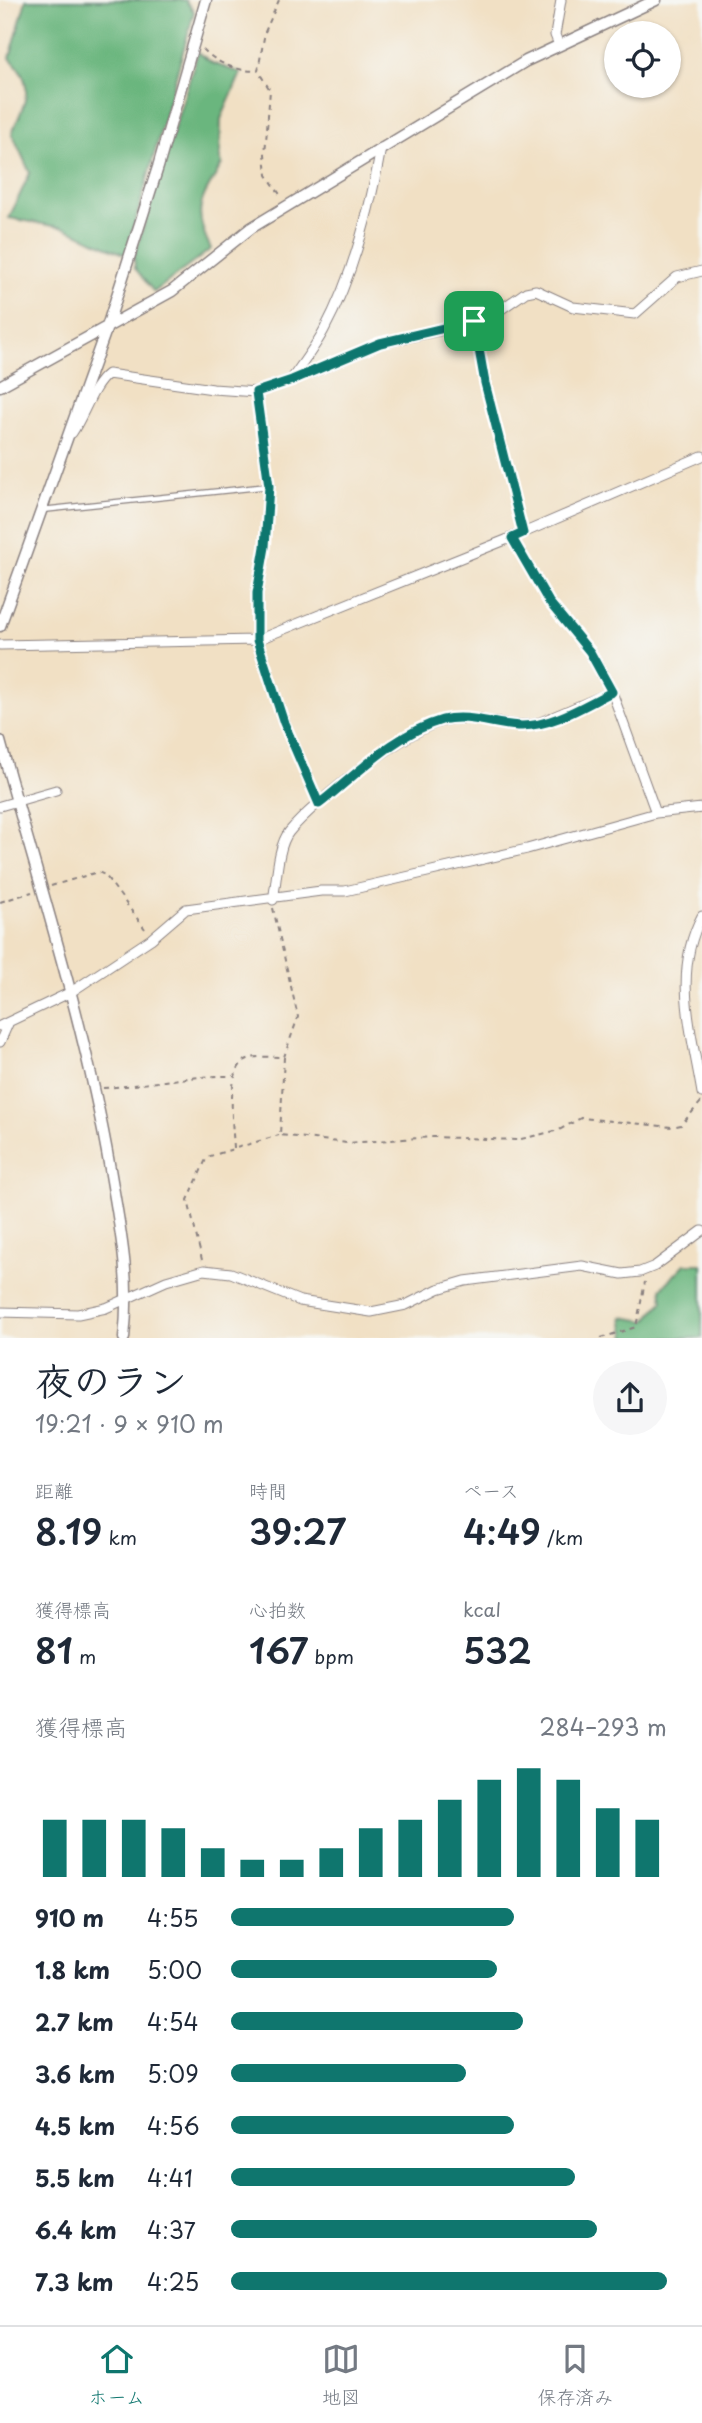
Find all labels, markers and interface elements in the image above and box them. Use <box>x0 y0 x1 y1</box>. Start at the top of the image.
map controls <box>604 21 681 98</box>
button: locate <box>604 21 681 98</box>
pin <box>444 291 504 351</box>
icon: arrive <box>455 302 493 340</box>
text: 夜のラン <box>35 1351 187 1408</box>
button: share <box>593 1361 667 1435</box>
text: 19:21 · 9 × 910 m <box>35 1406 224 1441</box>
text: 距離 <box>35 1476 73 1504</box>
text: 時間 <box>249 1476 287 1504</box>
text: ペース <box>463 1476 519 1504</box>
text: 8.19 <box>35 1504 102 1557</box>
text: 39:27 <box>249 1504 346 1557</box>
text: 4:49 <box>463 1504 541 1557</box>
text: km <box>102 1523 137 1551</box>
text: /km <box>541 1523 583 1551</box>
text: 獲得標高 <box>35 1595 111 1623</box>
text: 心拍数 <box>249 1595 306 1623</box>
text: kcal <box>463 1595 501 1623</box>
text: 81 <box>35 1623 73 1676</box>
text: 167 <box>249 1623 308 1676</box>
text: 532 <box>463 1623 532 1676</box>
text: m <box>73 1642 96 1670</box>
text: bpm <box>308 1642 354 1670</box>
text: 獲得標高 <box>35 1709 127 1744</box>
text: 284–293 m <box>539 1709 667 1744</box>
text: 910 m <box>35 1900 104 1935</box>
text: 4:55 <box>147 1900 198 1935</box>
text: 1.8 km <box>35 1952 110 1987</box>
text: 5:00 <box>147 1952 202 1987</box>
text: 2.7 km <box>35 2004 114 2039</box>
text: 4:54 <box>147 2004 199 2039</box>
text: 3.6 km <box>35 2056 115 2091</box>
text: 5:09 <box>147 2056 199 2091</box>
text: 4.5 km <box>35 2108 115 2143</box>
text: 4:56 <box>147 2108 200 2143</box>
text: 5.5 km <box>35 2160 115 2195</box>
text: 4:41 <box>147 2160 193 2195</box>
text: 6.4 km <box>35 2212 117 2247</box>
text: 4:37 <box>147 2212 196 2247</box>
text: 7.3 km <box>35 2264 113 2299</box>
text: 4:25 <box>147 2264 199 2299</box>
tab: ホーム <box>89 2340 145 2410</box>
tab: 地図 <box>322 2340 360 2410</box>
tab: 保存済み <box>537 2340 613 2410</box>

